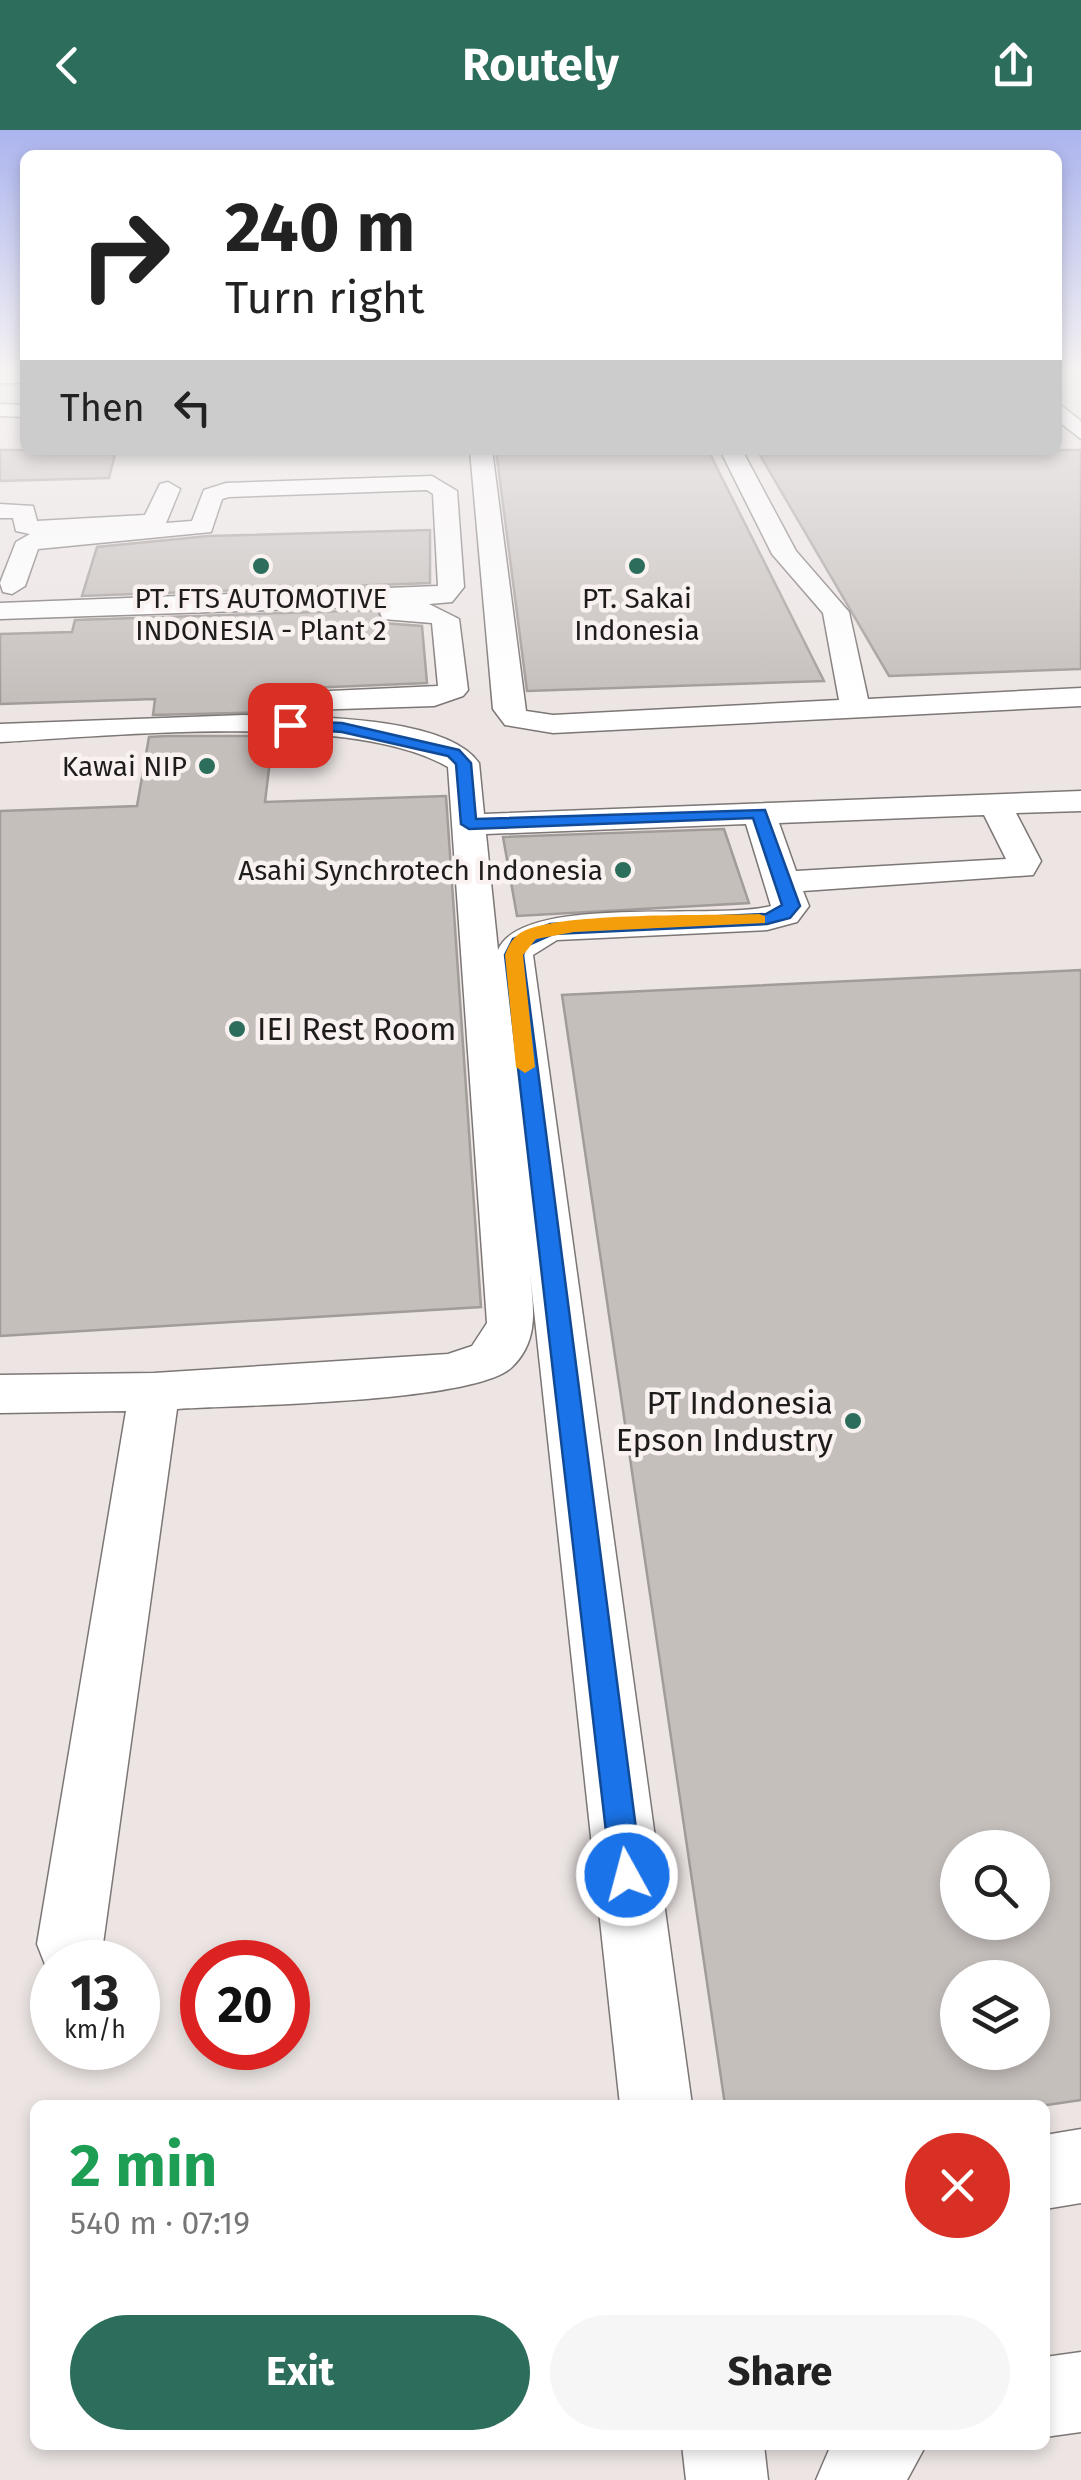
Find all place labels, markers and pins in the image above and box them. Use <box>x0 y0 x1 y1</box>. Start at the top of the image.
marker: PT. FTS AUTOMOTIVE INDONESIA - Plant 2 <box>250 555 272 577</box>
marker: PT. Sakai Indonesia <box>626 555 648 577</box>
place label: PT. FTS AUTOMOTIVE INDONESIA - Plant 2 <box>134 582 388 647</box>
place label: PT. Sakai Indonesia <box>574 582 700 647</box>
pin <box>248 683 333 768</box>
place label: Kawai NIP <box>62 750 187 783</box>
marker: Kawai NIP <box>196 755 218 777</box>
place label: Asahi Synchrotech Indonesia <box>238 854 603 887</box>
marker: Asahi Synchrotech Indonesia <box>612 859 634 881</box>
place label: IEI Rest Room <box>257 1010 456 1048</box>
marker: IEI Rest Room <box>226 1018 248 1040</box>
place label: PT Indonesia Epson Industry <box>616 1384 833 1459</box>
marker: PT Indonesia Epson Industry <box>842 1410 864 1432</box>

